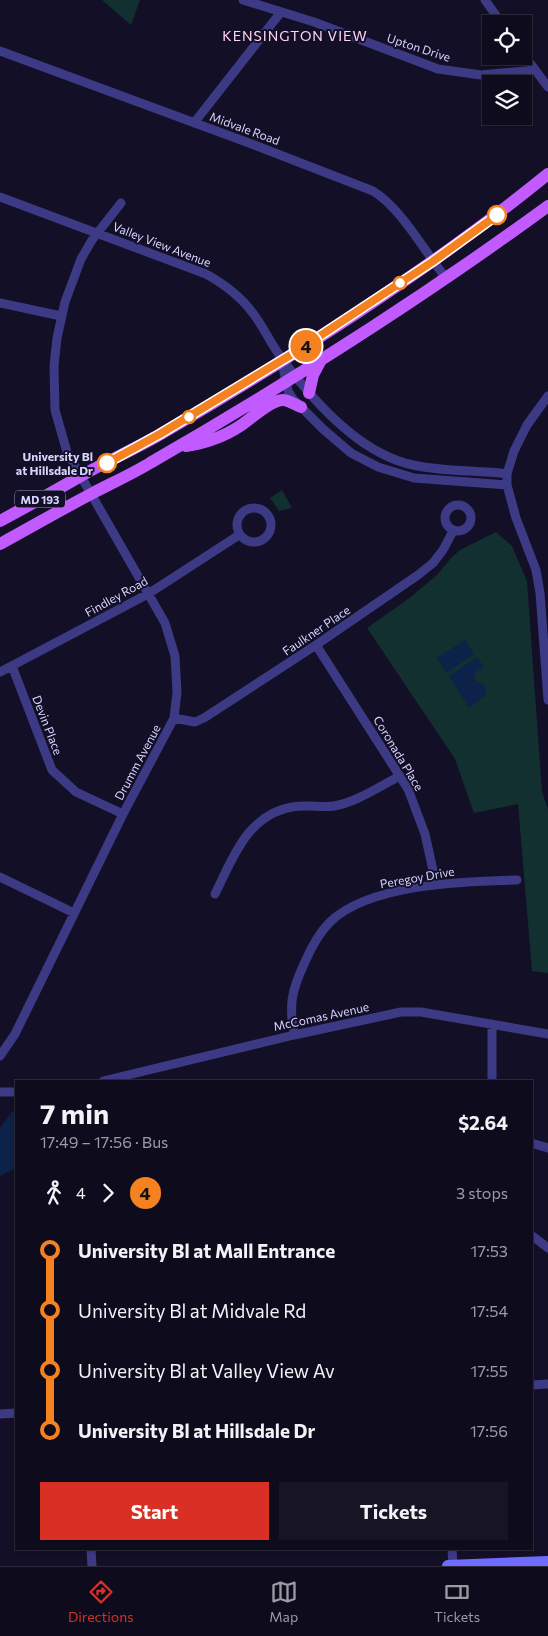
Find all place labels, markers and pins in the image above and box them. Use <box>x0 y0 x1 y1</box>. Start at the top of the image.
unlabelled marker <box>487 205 507 225</box>
unlabelled marker <box>393 276 407 290</box>
unlabelled marker <box>182 410 196 424</box>
place label: University Bl at Hillsdale Dr <box>16 449 93 477</box>
marker: University Bl at Hillsdale Dr <box>97 453 117 473</box>

